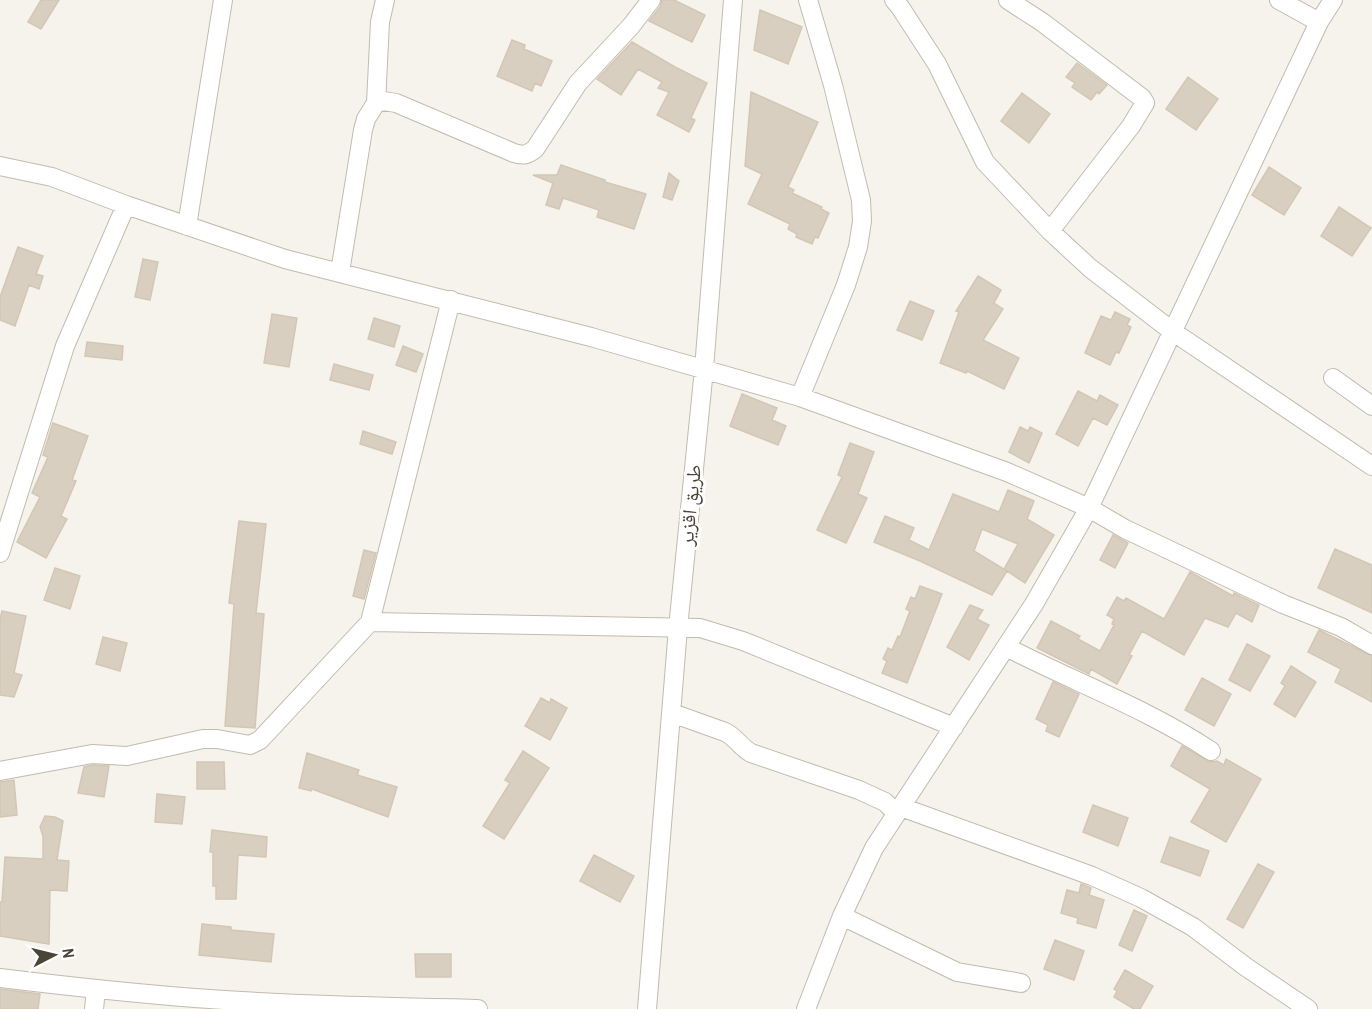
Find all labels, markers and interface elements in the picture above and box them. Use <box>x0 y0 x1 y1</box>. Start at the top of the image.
street label: طريق اقزير <box>672 463 707 548</box>
north arrow <box>24 925 84 985</box>
text: N <box>57 947 80 959</box>

